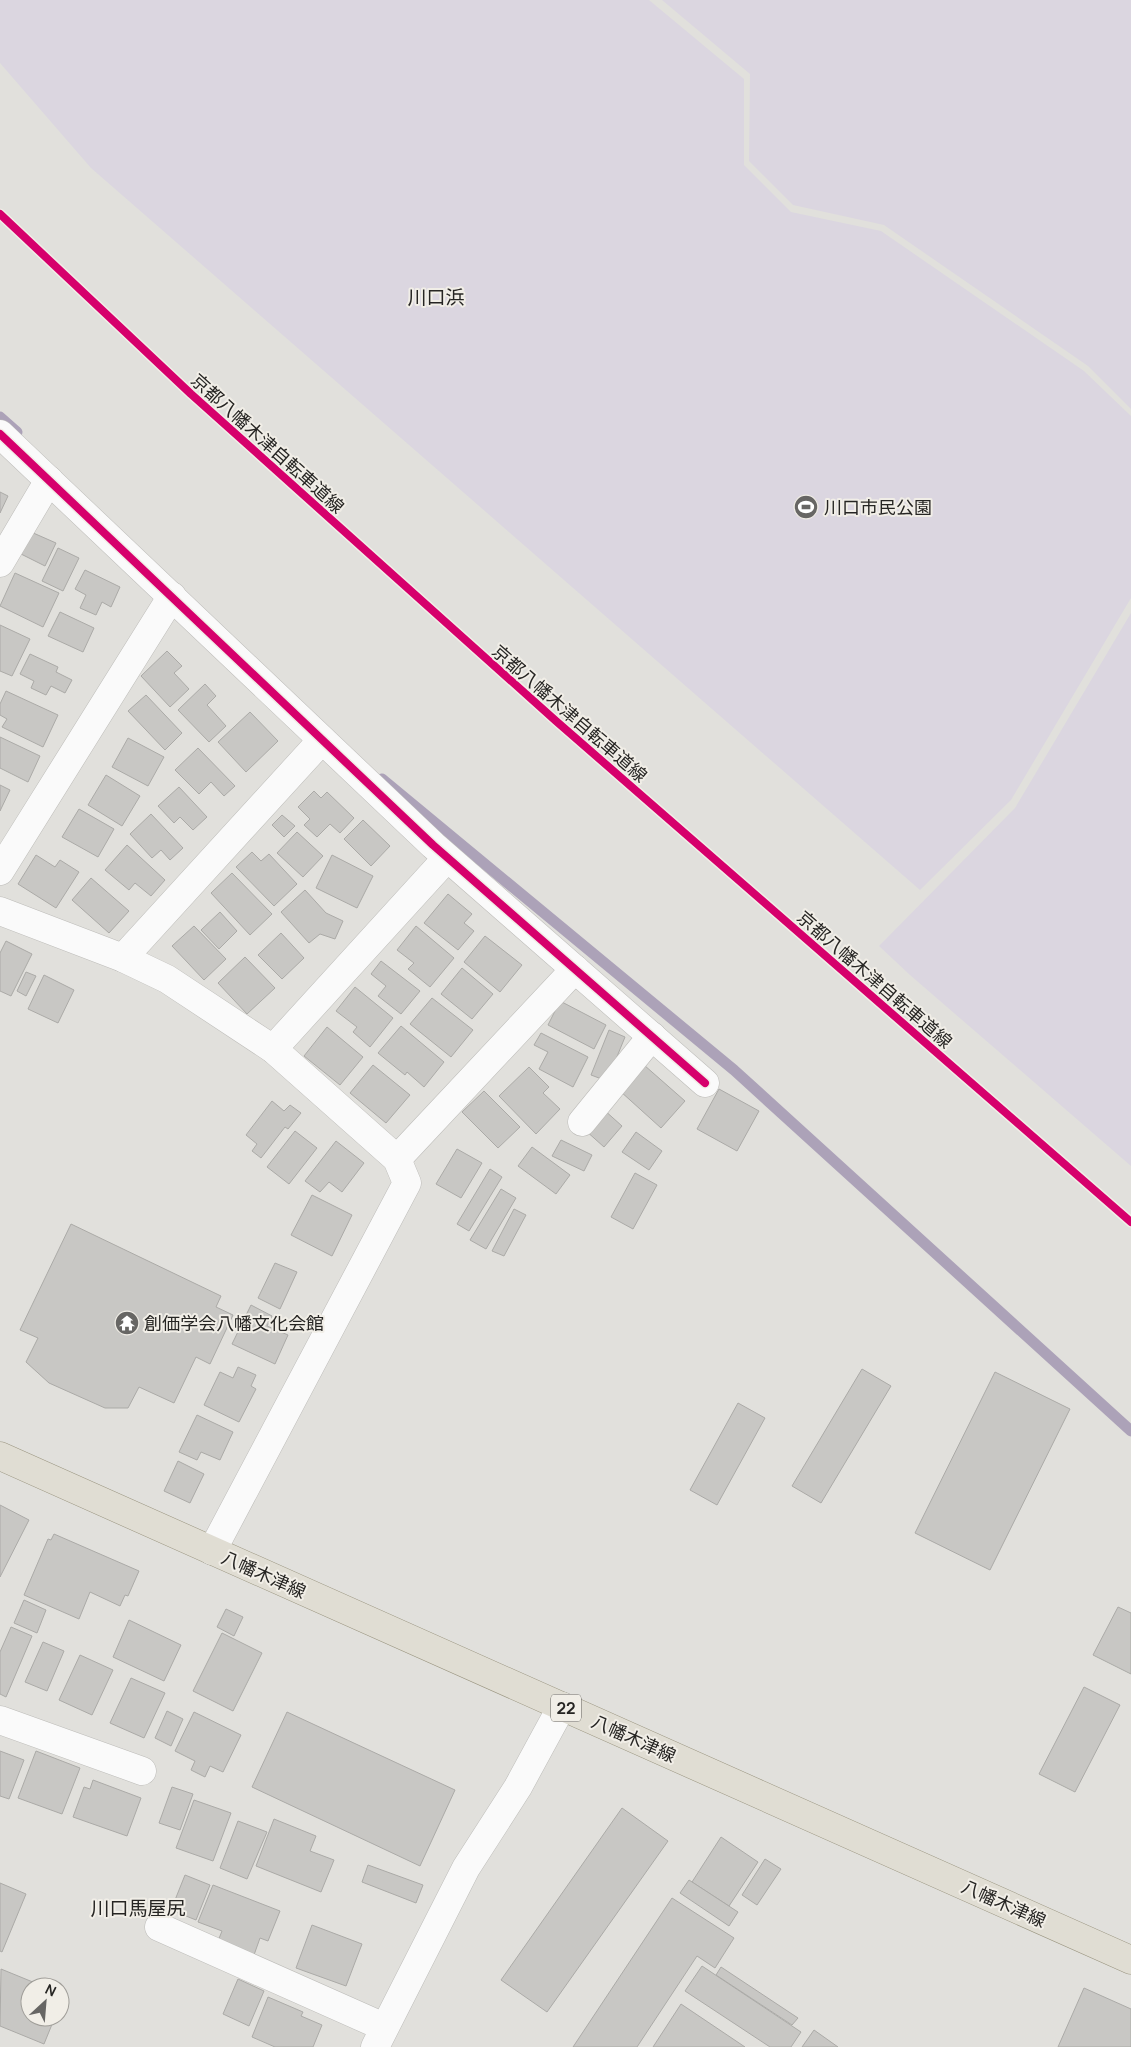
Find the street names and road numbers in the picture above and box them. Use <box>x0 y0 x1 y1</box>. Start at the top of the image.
street label: 京都八幡木津自転車道線 <box>186 368 350 518</box>
street label: 京都八幡木津自転車道線 <box>487 639 653 787</box>
street label: 京都八幡木津自転車道線 <box>792 905 958 1053</box>
street label: 八幡木津線 <box>218 1545 310 1603</box>
road number: 22 <box>551 1695 581 1722</box>
street label: 八幡木津線 <box>588 1709 680 1767</box>
street label: 八幡木津線 <box>958 1874 1050 1932</box>

